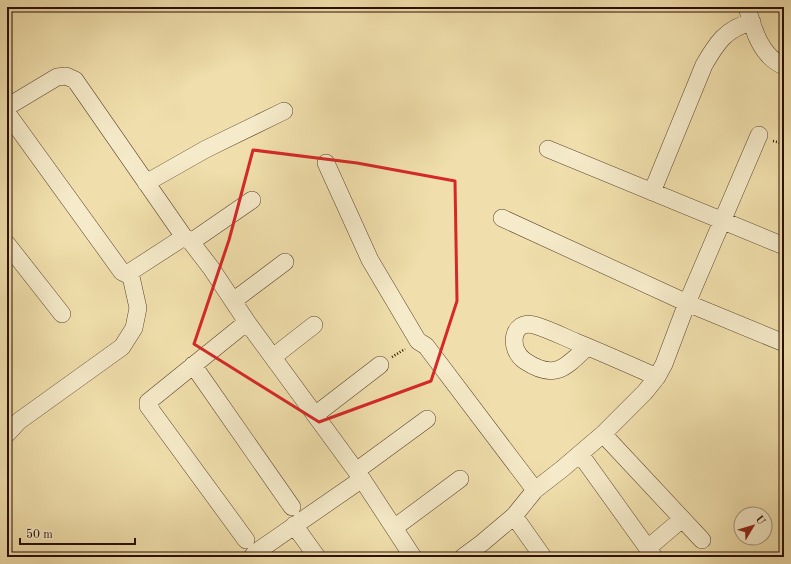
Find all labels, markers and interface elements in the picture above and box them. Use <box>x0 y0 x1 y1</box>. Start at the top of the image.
north arrow <box>733 506 773 546</box>
text: U <box>753 514 767 528</box>
scale bar <box>20 520 135 546</box>
text: 50 m <box>26 528 53 541</box>

